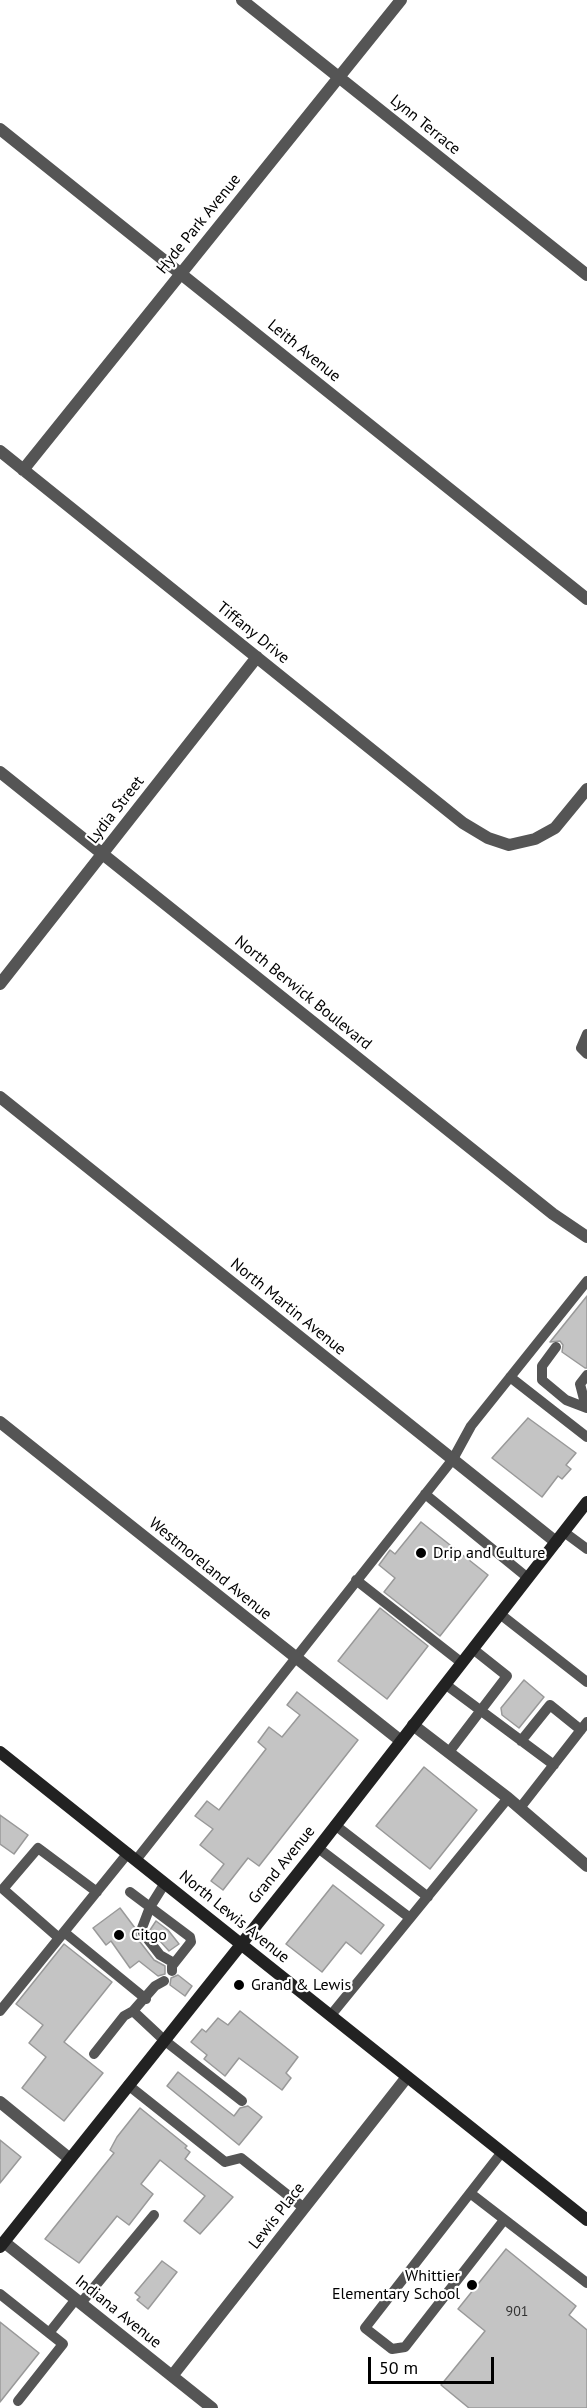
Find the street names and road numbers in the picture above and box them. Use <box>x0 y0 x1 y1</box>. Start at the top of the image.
street label: Lynn Terrace <box>386 91 464 159</box>
street label: Hyde Park Avenue <box>153 170 245 278</box>
street label: Leith Avenue <box>264 316 344 386</box>
street label: Tiffany Drive <box>213 598 293 668</box>
street label: Lydia Street <box>84 773 148 847</box>
street label: North Berwick Boulevard <box>231 932 375 1054</box>
street label: North Martin Avenue <box>226 1255 350 1359</box>
street label: Westmoreland Avenue <box>145 1514 275 1624</box>
street label: Grand Avenue <box>245 1822 319 1908</box>
street label: North Lewis Avenue <box>175 1867 293 1967</box>
street label: Lewis Place <box>245 2179 309 2253</box>
street label: Indiana Avenue <box>71 2271 165 2353</box>

